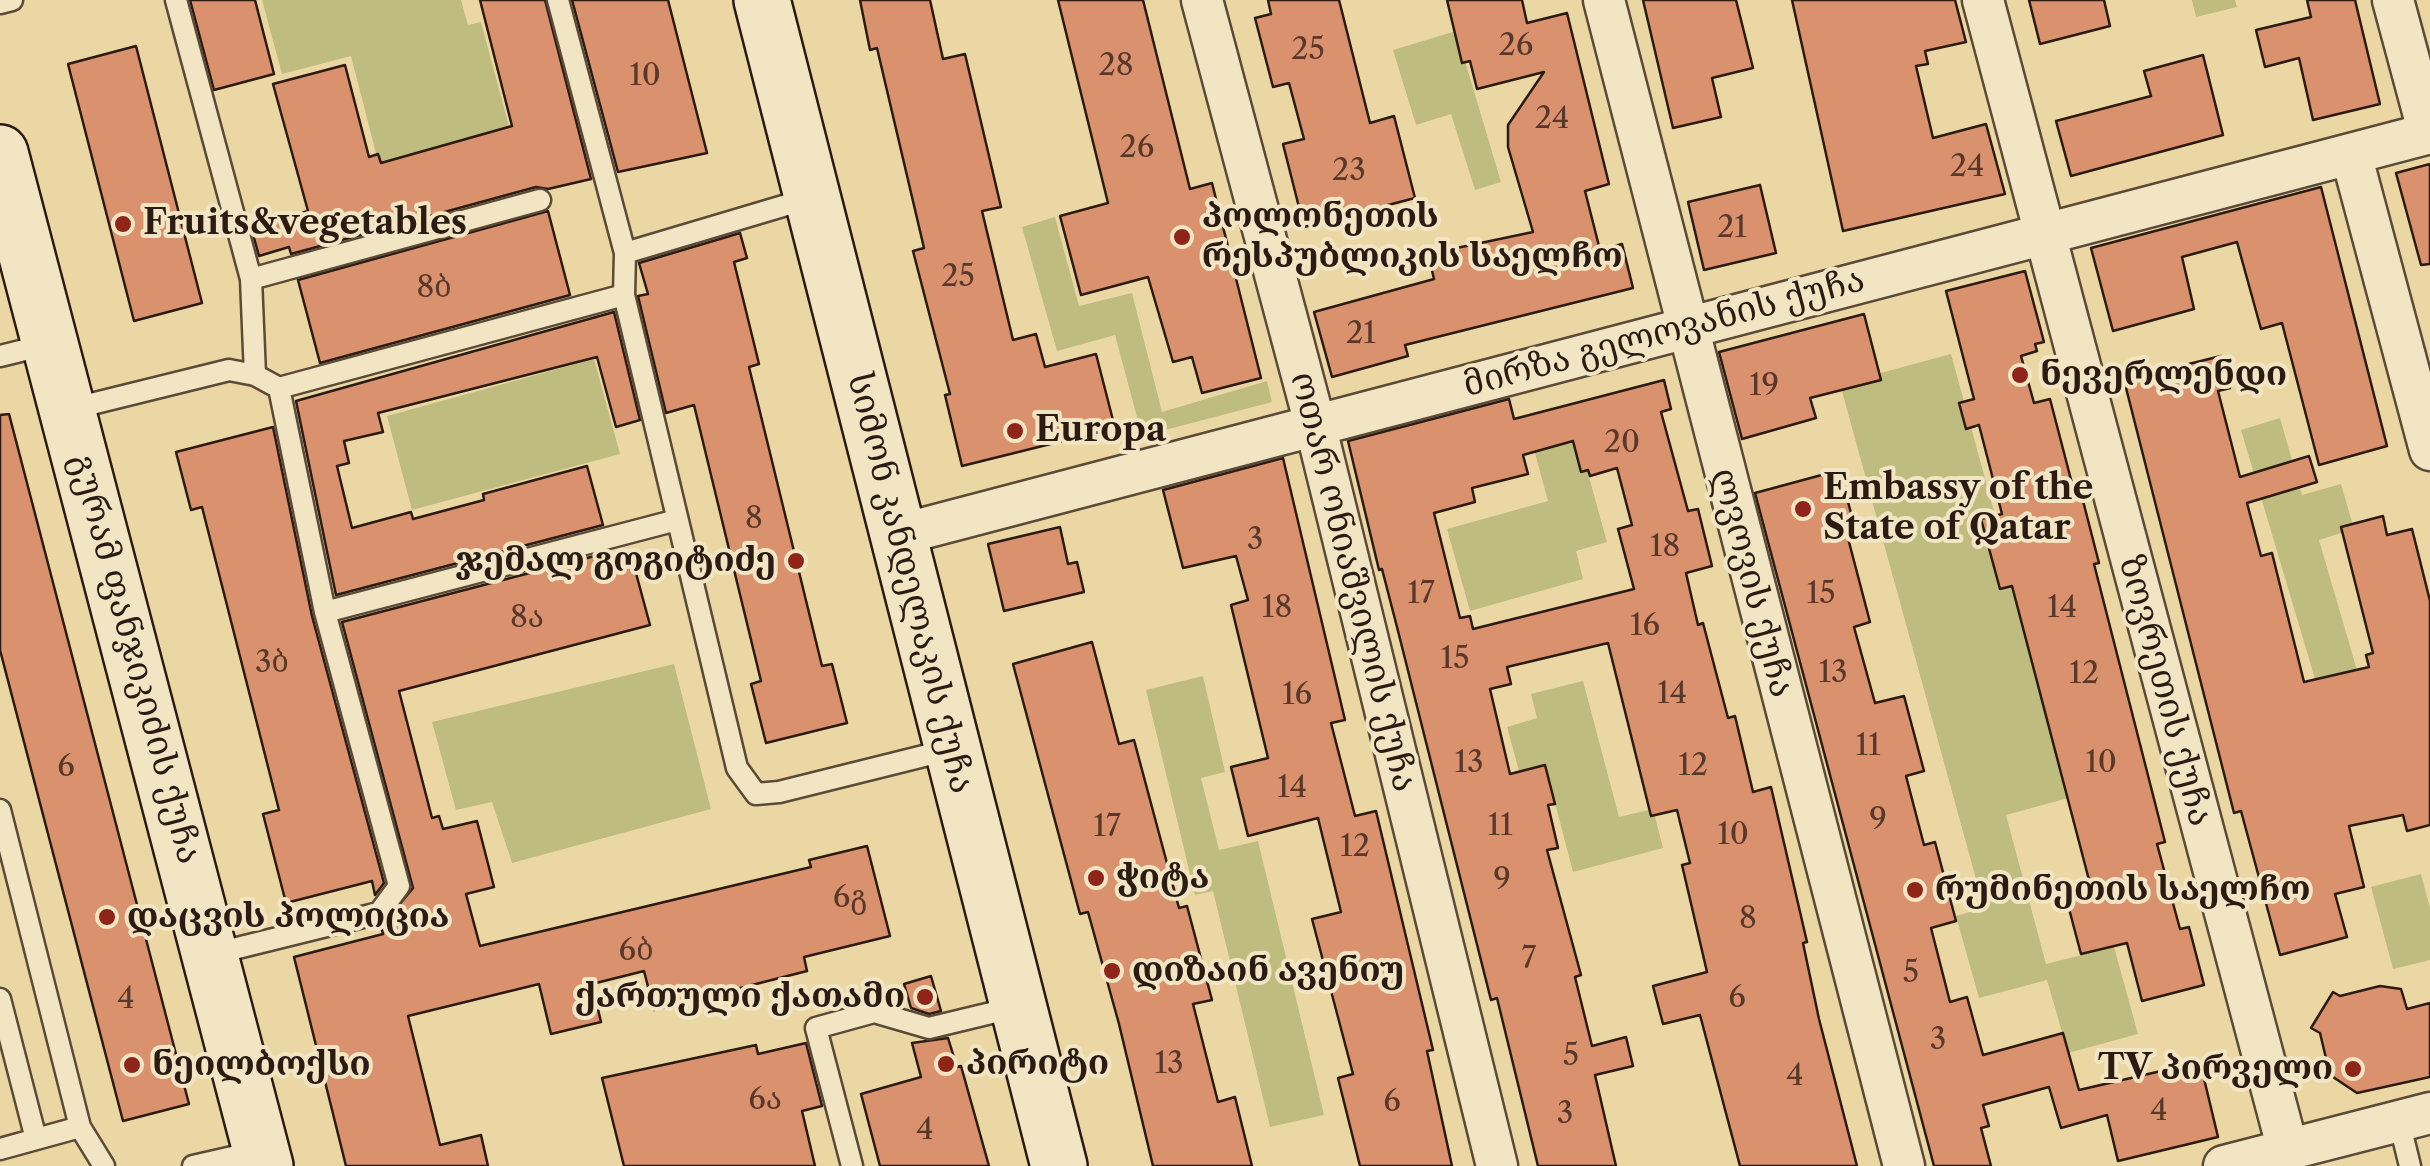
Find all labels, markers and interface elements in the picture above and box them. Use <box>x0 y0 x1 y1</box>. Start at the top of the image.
house number: 26 <box>1499 28 1533 64</box>
house number: 25 <box>1291 32 1325 68</box>
house number: 28 <box>1098 48 1134 84</box>
house number: 10 <box>629 58 661 94</box>
house number: 24 <box>1535 101 1569 137</box>
house number: 26 <box>1120 130 1154 166</box>
house number: 24 <box>1950 149 1984 185</box>
house number: 23 <box>1332 153 1366 189</box>
place label: პოლონეთის რესპუბლიკის საელჩო <box>1202 196 1623 278</box>
place label: Fruits&vegetables <box>143 203 467 245</box>
house number: 21 <box>1717 210 1747 246</box>
marker: Fruits&vegetables <box>112 213 134 235</box>
marker: პოლონეთის რესპუბლიკის საელჩო <box>1171 226 1193 248</box>
house number: 25 <box>941 259 975 295</box>
street label: მირზა გელოვანის ქუჩა <box>1459 259 1869 407</box>
house number: 8ბ <box>416 270 452 306</box>
house number: 21 <box>1346 316 1376 352</box>
place label: ნევერლენდი <box>2040 354 2287 396</box>
marker: ნევერლენდი <box>2009 364 2031 386</box>
street label: სიმონ კანდელაკის ქუჩა <box>837 368 983 798</box>
street label: ოთარ ონიაშვილის ქუჩა <box>1281 368 1425 796</box>
house number: 19 <box>1749 368 1779 404</box>
place label: Europa <box>1035 410 1166 452</box>
marker: Europa <box>1004 420 1026 442</box>
house number: 20 <box>1604 425 1640 461</box>
street label: გურამ ფანჯიკიძის ქუჩა <box>60 450 210 868</box>
street label: ლვოვის ქუჩა <box>1701 464 1803 702</box>
place label: Embassy of the State of Qatar <box>1823 468 2093 550</box>
marker: Embassy of the State of Qatar <box>1792 498 1814 520</box>
house number: 8 <box>745 501 763 537</box>
house number: 3 <box>1247 522 1263 558</box>
house number: 18 <box>1650 529 1680 565</box>
place label: ჯემალ გოგიტიძე <box>456 540 776 582</box>
marker: ჯემალ გოგიტიძე <box>785 550 807 572</box>
street label: ზოვრეთის ქუჩა <box>2109 551 2221 831</box>
house number: 17 <box>1407 576 1435 612</box>
house number: 15 <box>1807 576 1835 612</box>
house number: 18 <box>1262 590 1292 626</box>
house number: 14 <box>2047 590 2077 626</box>
house number: 8ა <box>510 600 544 636</box>
house number: 16 <box>1630 608 1660 644</box>
house number: 15 <box>1441 641 1469 677</box>
house number: 3ბ <box>255 645 289 681</box>
house number: 13 <box>1818 655 1848 691</box>
house number: 12 <box>2069 656 2099 692</box>
house number: 14 <box>1657 676 1687 712</box>
house number: 16 <box>1282 677 1312 713</box>
house number: 11 <box>1855 728 1881 764</box>
house number: 13 <box>1454 745 1484 781</box>
house number: 10 <box>2085 745 2117 781</box>
house number: 12 <box>1678 748 1708 784</box>
house number: 6 <box>57 749 75 785</box>
house number: 14 <box>1277 770 1307 806</box>
house number: 9 <box>1869 802 1887 838</box>
house number: 11 <box>1487 808 1513 844</box>
house number: 17 <box>1093 809 1121 845</box>
house number: 10 <box>1717 817 1749 853</box>
house number: 12 <box>1340 829 1370 865</box>
place label: ჭიტა <box>1116 857 1209 899</box>
house number: 9 <box>1493 862 1511 898</box>
marker: ჭიტა <box>1085 867 1107 889</box>
place label: რუმინეთის საელჩო <box>1935 869 2310 911</box>
marker: რუმინეთის საელჩო <box>1904 879 1926 901</box>
house number: 6გ <box>833 880 867 916</box>
place label: დაცვის პოლიცია <box>127 896 449 938</box>
house number: 8 <box>1739 901 1757 937</box>
marker: დაცვის პოლიცია <box>96 906 118 928</box>
house number: 6ბ <box>619 933 653 969</box>
house number: 7 <box>1522 941 1536 977</box>
place label: დიზაინ ავენიუ <box>1132 950 1404 992</box>
house number: 5 <box>1903 955 1919 991</box>
marker: დიზაინ ავენიუ <box>1101 960 1123 982</box>
place label: ქართული ქათამი <box>575 976 905 1018</box>
house number: 6 <box>1728 980 1746 1016</box>
house number: 4 <box>117 981 135 1017</box>
marker: ქართული ქათამი <box>914 986 936 1008</box>
house number: 3 <box>1930 1022 1946 1058</box>
house number: 5 <box>1563 1038 1579 1074</box>
place label: პირიტი <box>966 1043 1109 1085</box>
place label: ნეილბოქსი <box>152 1044 371 1086</box>
house number: 13 <box>1154 1046 1184 1082</box>
place label: TV პირველი <box>2098 1048 2333 1090</box>
marker: პირიტი <box>935 1053 957 1075</box>
marker: ნეილბოქსი <box>121 1054 143 1076</box>
house number: 4 <box>1786 1058 1804 1094</box>
marker: TV პირველი <box>2342 1058 2364 1080</box>
house number: 6ა <box>748 1082 782 1118</box>
house number: 6 <box>1383 1084 1401 1120</box>
house number: 4 <box>2150 1093 2168 1129</box>
house number: 3 <box>1557 1096 1573 1132</box>
house number: 4 <box>916 1112 934 1148</box>

